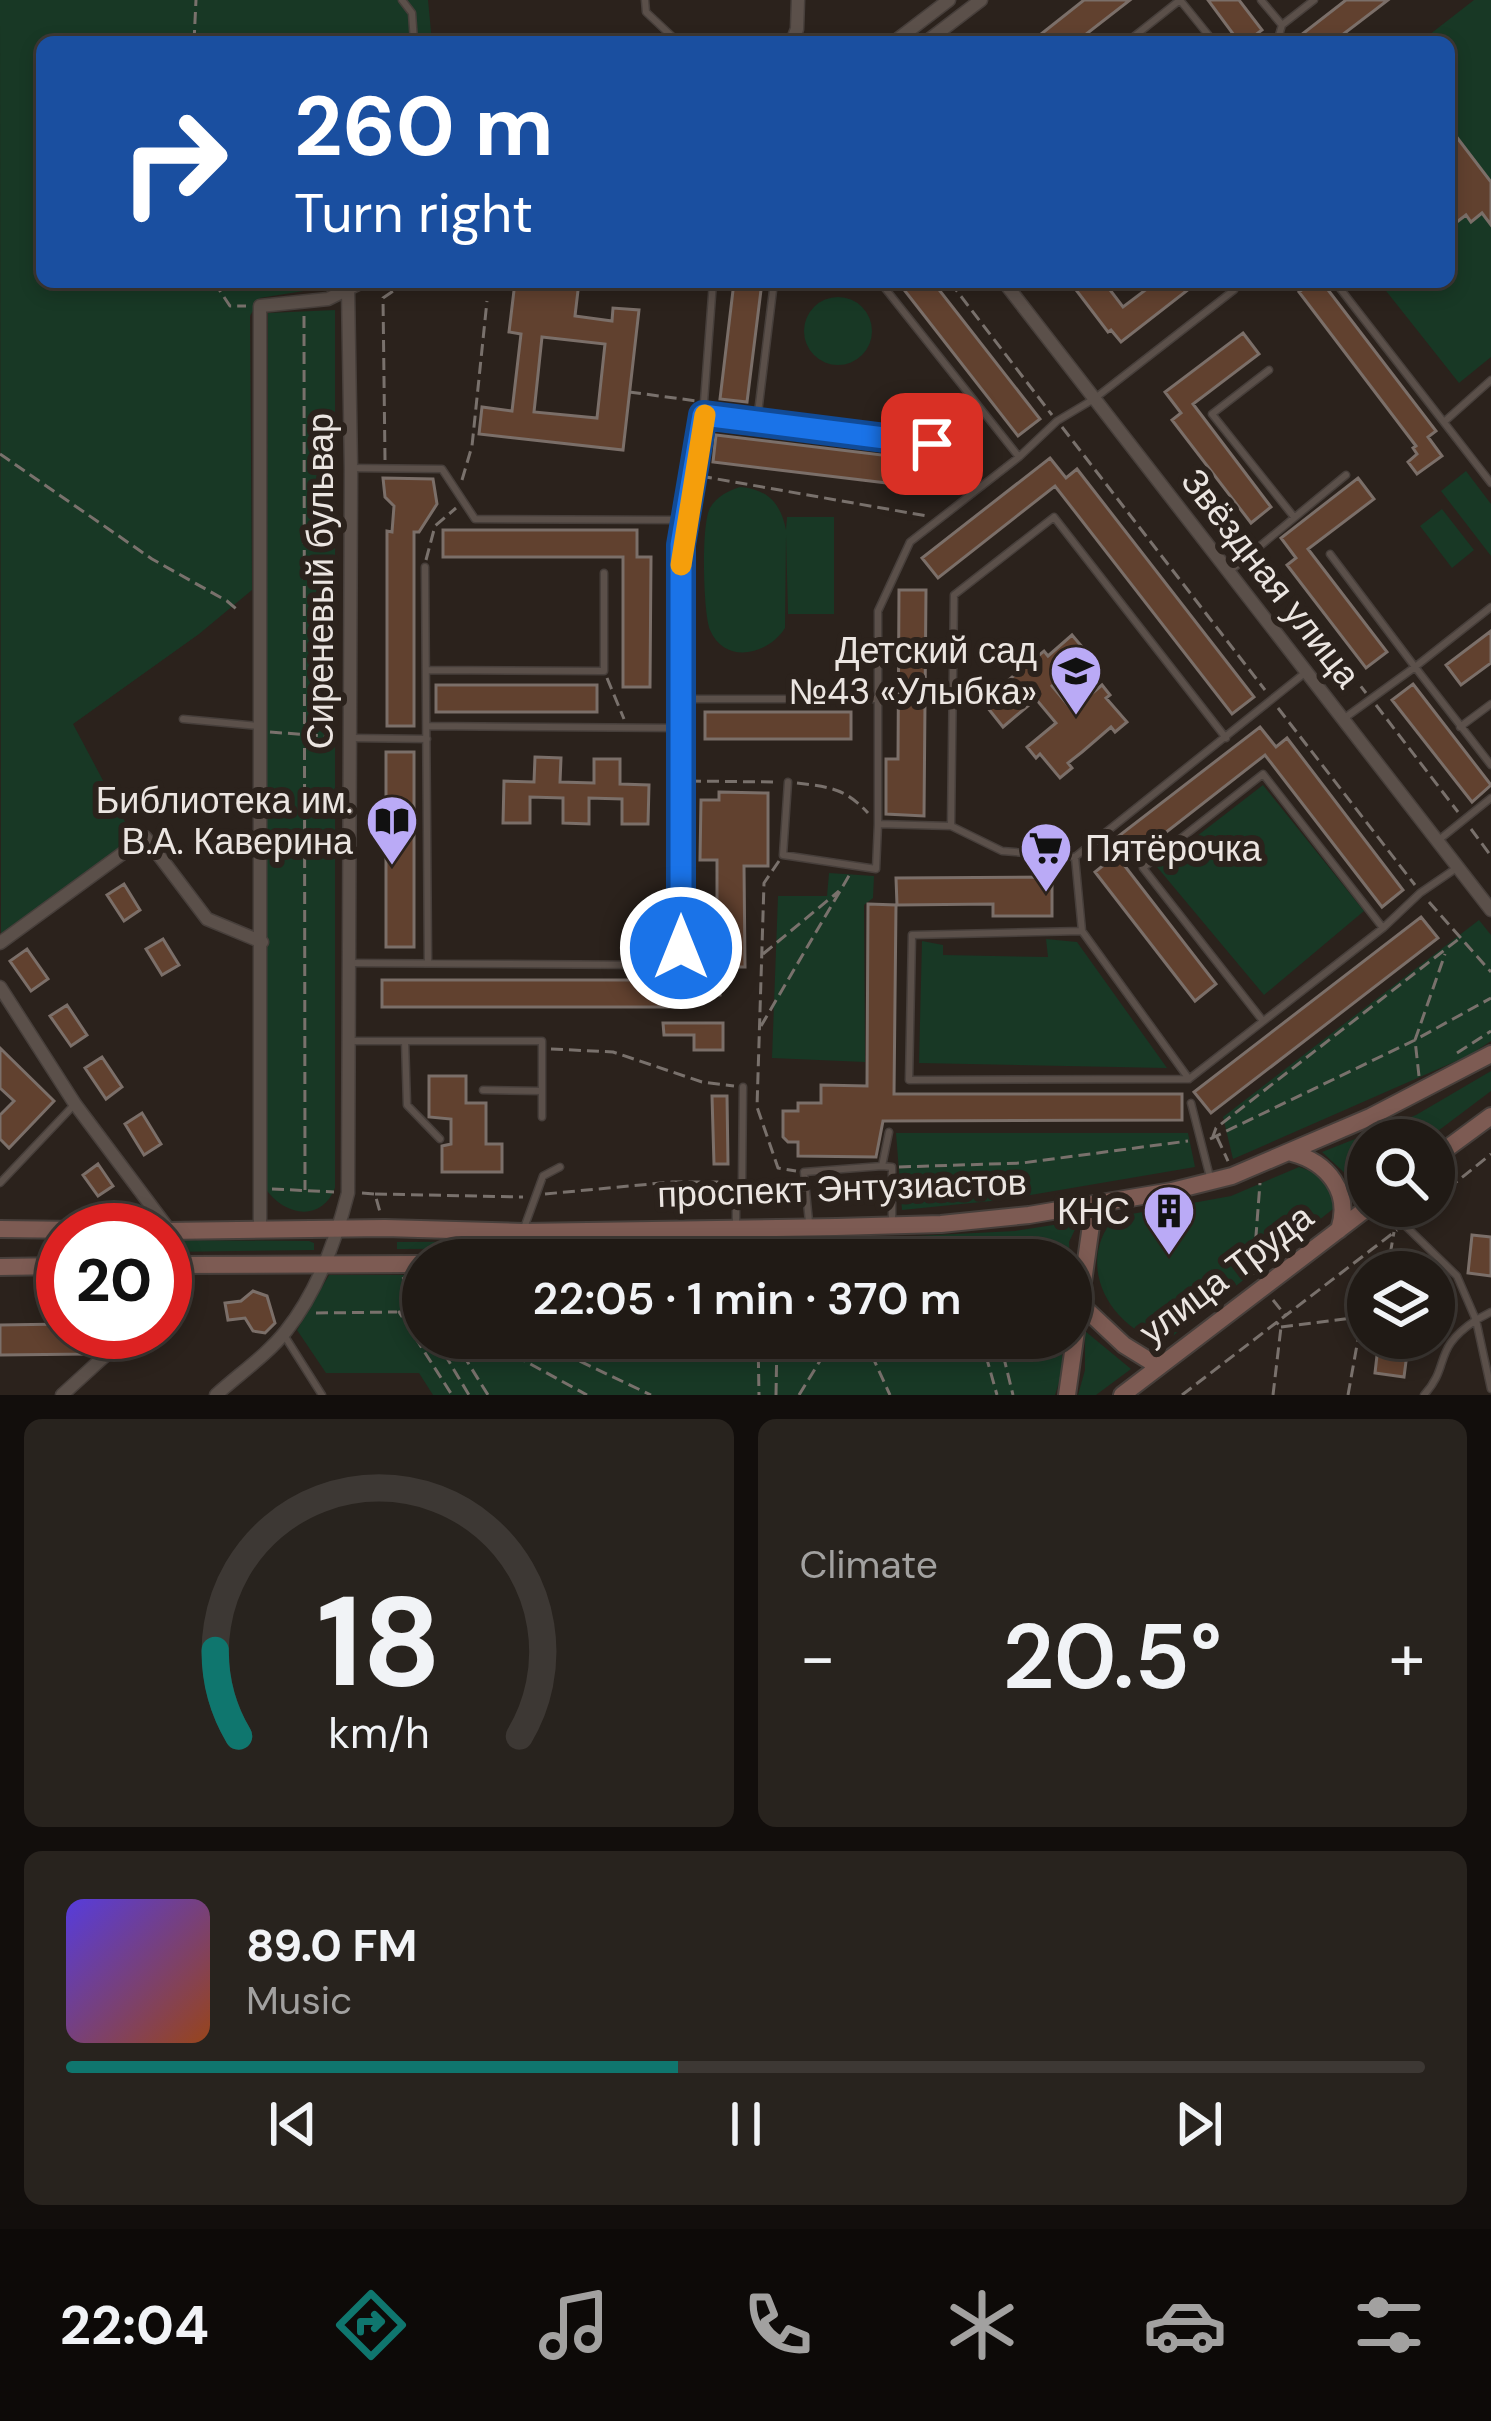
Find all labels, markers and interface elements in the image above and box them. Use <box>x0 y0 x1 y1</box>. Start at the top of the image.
text: 260 m <box>294 72 554 181</box>
icon: right <box>96 84 252 240</box>
text: Turn right <box>294 178 533 249</box>
pin <box>881 393 983 495</box>
icon: arrive <box>899 411 965 477</box>
street label: Сиреневый бульвар <box>297 413 344 749</box>
street label: Звёздная улица <box>1171 459 1372 698</box>
place label: Детский сад №43 «Улыбка» <box>789 627 1037 715</box>
school or university icon: Детский сад №43 «Улыбка» <box>1048 643 1104 717</box>
place label: Библиотека им. В.А. Каверина <box>96 777 354 865</box>
library icon: Библиотека им. В.А. Каверина <box>364 793 420 867</box>
supermarket icon: Пятёрочка <box>1018 820 1074 894</box>
place label: Пятёрочка <box>1085 825 1262 872</box>
position arrow <box>618 885 744 1011</box>
map controls <box>1347 1119 1455 1359</box>
button: search <box>1347 1119 1455 1227</box>
street label: проспект Энтузиастов <box>656 1158 1028 1218</box>
building icon: КНС <box>1141 1183 1197 1257</box>
place label: КНС <box>1057 1188 1130 1235</box>
street label: улица Труда <box>1130 1193 1323 1355</box>
speed limit sign: 20 <box>36 1203 192 1359</box>
button: layers <box>1347 1251 1455 1359</box>
text: 22:05 · 1 min · 370 m <box>533 1269 961 1328</box>
text: Climate <box>800 1539 938 1590</box>
text: 18 <box>317 1561 441 1724</box>
text: 20.5° <box>1002 1599 1222 1716</box>
text: − <box>800 1615 836 1700</box>
text: + <box>1389 1615 1425 1700</box>
text: km/h <box>328 1705 429 1761</box>
text: 89.0 FM <box>246 1916 417 1975</box>
text: Music <box>246 1975 352 2026</box>
icon: previous <box>260 2091 326 2157</box>
icon: pause <box>713 2091 779 2157</box>
icon: next <box>1166 2091 1232 2157</box>
icon: directions <box>329 2283 413 2367</box>
icon: music <box>532 2283 616 2367</box>
icon: phone <box>736 2283 820 2367</box>
icon: climate <box>940 2283 1024 2367</box>
icon: car <box>1143 2283 1227 2367</box>
icon: filters <box>1347 2283 1431 2367</box>
text: 22:04 <box>60 2290 209 2361</box>

